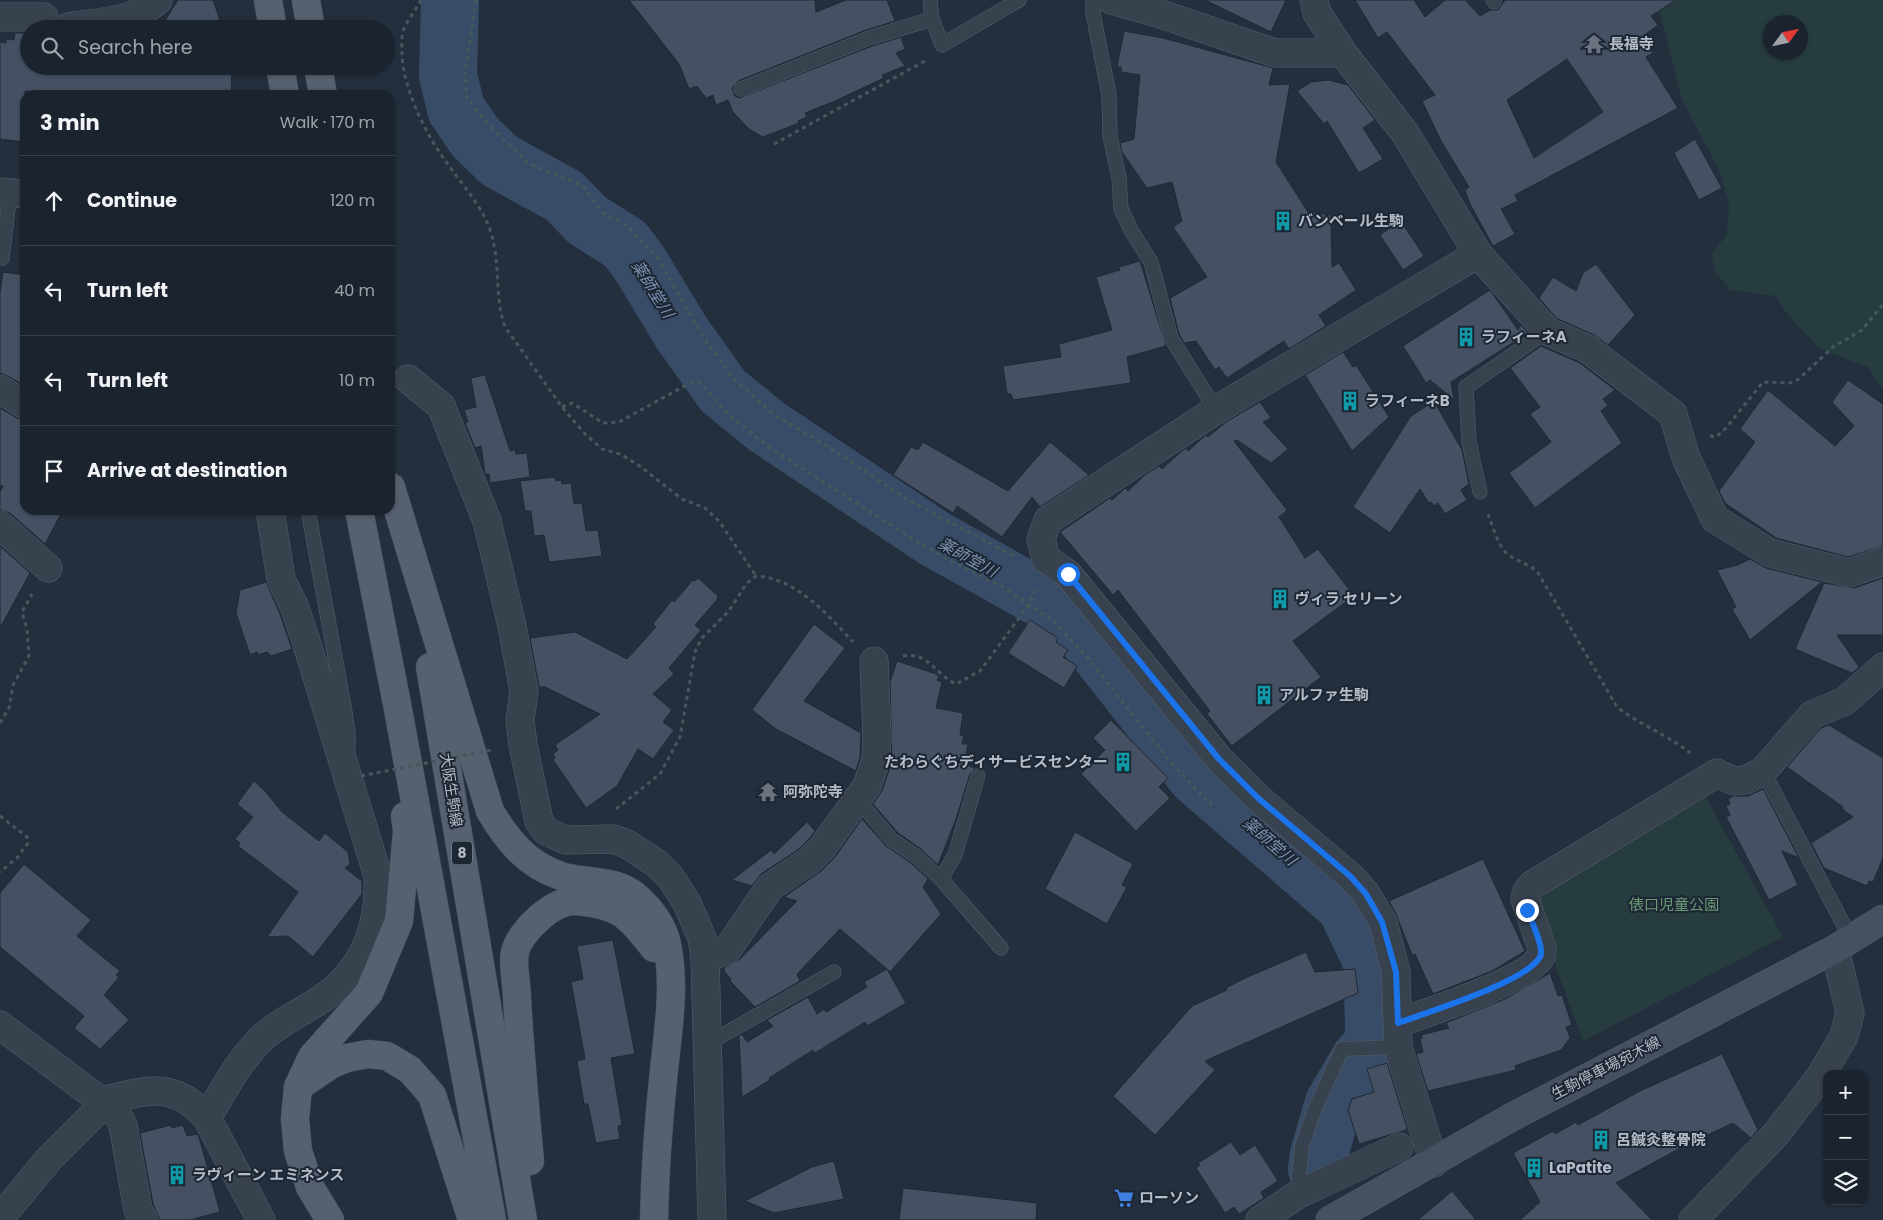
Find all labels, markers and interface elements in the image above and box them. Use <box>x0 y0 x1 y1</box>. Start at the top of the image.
north arrow <box>1763 15 1808 60</box>
search box <box>20 20 395 75</box>
temple icon: 長福寺 <box>1583 33 1605 55</box>
place label: 長福寺 <box>1609 33 1654 54</box>
icon: search <box>38 34 66 62</box>
text: Search here <box>78 34 192 61</box>
text: 3 min <box>40 108 100 137</box>
text: Walk · 170 m <box>280 111 375 134</box>
icon: ahead <box>40 187 68 215</box>
text: Continue <box>87 187 177 214</box>
text: 120 m <box>330 189 375 212</box>
building icon: バンベール生駒 <box>1272 210 1294 232</box>
place label: バンベール生駒 <box>1298 210 1404 231</box>
water label: 薬師堂川 <box>626 256 680 324</box>
icon: left <box>40 277 68 305</box>
text: Turn left <box>87 277 168 304</box>
text: 40 m <box>334 279 375 302</box>
building icon: ラフィーネA <box>1455 326 1477 348</box>
place label: ラフィーネA <box>1481 326 1567 347</box>
icon: left <box>40 367 68 395</box>
text: Turn left <box>87 367 168 394</box>
text: 10 m <box>339 369 375 392</box>
building icon: ラフィーネB <box>1339 390 1361 412</box>
place label: ラフィーネB <box>1365 390 1450 411</box>
icon: arrive <box>40 457 68 485</box>
text: Arrive at destination <box>87 457 288 484</box>
water label: 薬師堂川 <box>934 532 1003 584</box>
route start <box>1057 563 1080 586</box>
building icon: ヴィラ セリーン <box>1269 588 1291 610</box>
place label: ヴィラ セリーン <box>1295 588 1402 609</box>
building icon: アルファ生駒 <box>1253 684 1275 706</box>
place label: アルファ生駒 <box>1279 684 1369 705</box>
street label: 大阪生駒線 <box>435 751 468 829</box>
place label: たわらぐちディサービスセンター <box>884 751 1108 772</box>
building icon: たわらぐちディサービスセンター <box>1112 751 1134 773</box>
temple icon: 阿弥陀寺 <box>757 781 779 803</box>
place label: 阿弥陀寺 <box>783 781 843 802</box>
water label: 薬師堂川 <box>1238 812 1303 872</box>
road number: 8 <box>452 841 472 864</box>
park label: 俵口児童公園 <box>1629 894 1719 915</box>
route end <box>1516 899 1539 922</box>
street label: 生駒停車場宛木線 <box>1548 1031 1664 1104</box>
map controls <box>1823 1070 1868 1205</box>
button: + <box>1823 1070 1868 1115</box>
button: − <box>1823 1115 1868 1160</box>
building icon: 呂鍼灸整骨院 <box>1590 1129 1612 1151</box>
place label: 呂鍼灸整骨院 <box>1616 1129 1706 1150</box>
building icon: LaPatite <box>1523 1157 1545 1179</box>
place label: LaPatite <box>1549 1157 1612 1178</box>
button: layers <box>1823 1160 1868 1205</box>
building icon: ラヴィーン エミネンス <box>166 1164 188 1186</box>
place label: ラヴィーン エミネンス <box>192 1164 344 1185</box>
supermarket icon: ローソン <box>1113 1187 1135 1209</box>
place label: ローソン <box>1139 1187 1199 1208</box>

